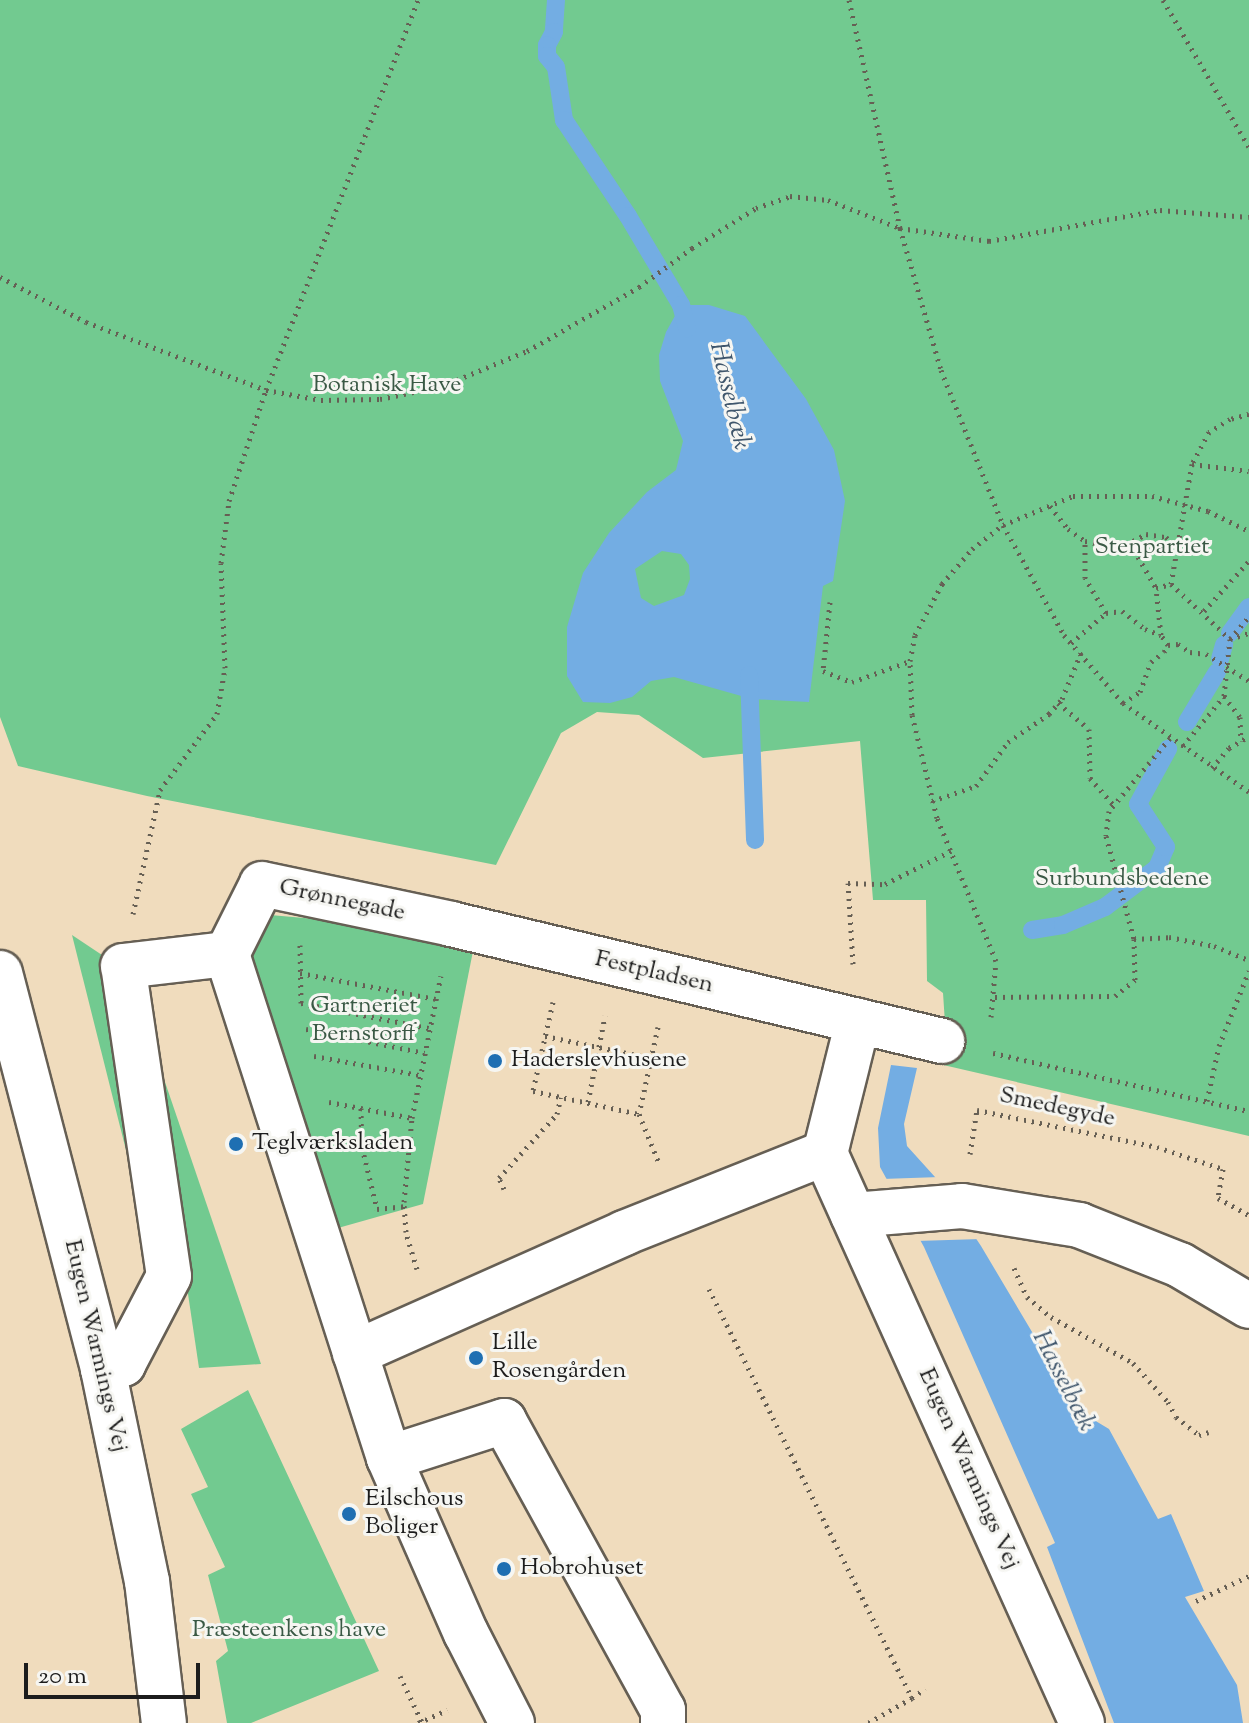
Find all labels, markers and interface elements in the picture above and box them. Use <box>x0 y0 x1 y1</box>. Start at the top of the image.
water label: Hasselbæk <box>702 340 756 452</box>
park label: Botanisk Have <box>313 372 461 400</box>
park label: Stenpartiet <box>1095 534 1209 562</box>
park label: Surbundsbedene <box>1035 866 1209 894</box>
street label: Grønnegade <box>276 874 408 928</box>
street label: Festpladsen <box>592 945 716 1001</box>
park label: Gartneriet Bernstorff <box>310 993 418 1049</box>
place label: Haderslevhusene <box>511 1047 687 1075</box>
marker: Haderslevhusene <box>486 1052 504 1070</box>
street label: Smedegyde <box>997 1082 1117 1134</box>
place label: Teglværksladen <box>252 1130 414 1158</box>
marker: Teglværksladen <box>227 1135 245 1153</box>
street label: Eugen Warmings Vej <box>57 1237 133 1455</box>
water label: Hasselbæk <box>1024 1325 1102 1437</box>
place label: Lille Rosengården <box>492 1330 626 1386</box>
marker: Lille Rosengården <box>467 1349 485 1367</box>
street label: Eugen Warmings Vej <box>911 1364 1025 1574</box>
place label: Eilschous Boliger <box>365 1486 463 1542</box>
marker: Eilschous Boliger <box>340 1505 358 1523</box>
place label: Hobrohuset <box>520 1555 643 1583</box>
marker: Hobrohuset <box>495 1560 513 1578</box>
park label: Præsteenkens have <box>192 1617 386 1645</box>
scale bar <box>28 1647 204 1697</box>
text: 20 m <box>38 1660 87 1694</box>

